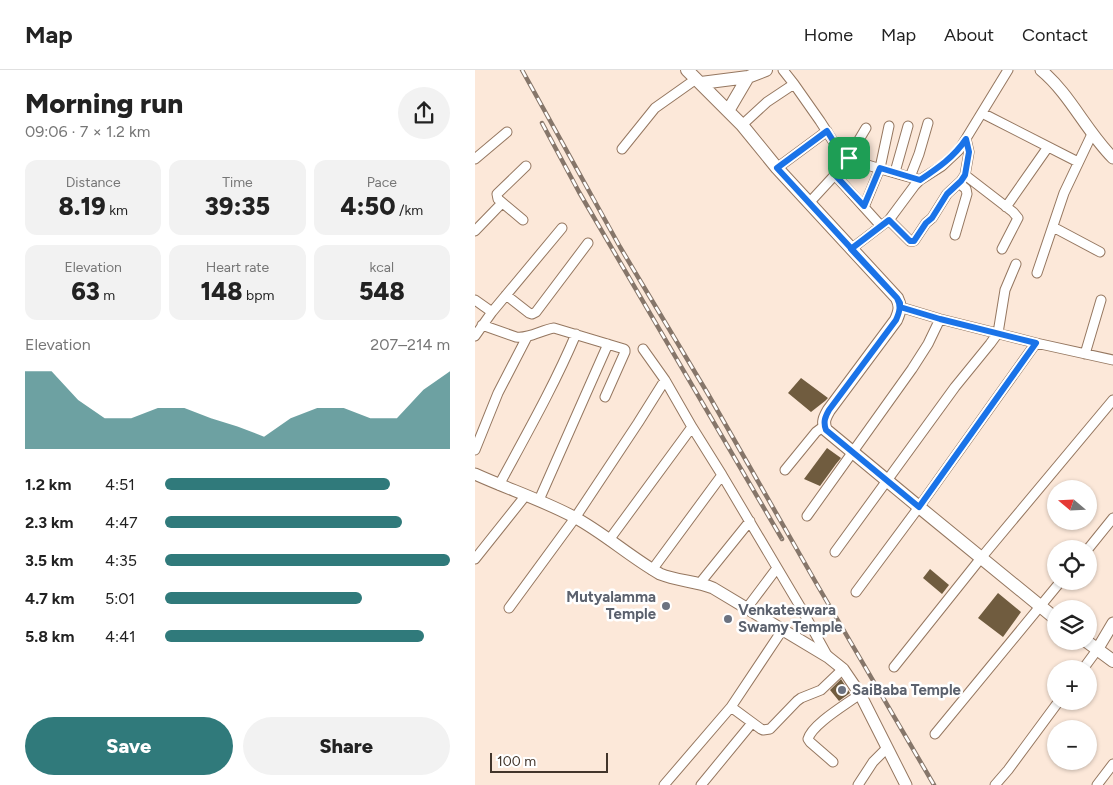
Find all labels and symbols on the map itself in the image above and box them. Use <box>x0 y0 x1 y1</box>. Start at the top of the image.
pin <box>828 137 870 179</box>
north arrow <box>1047 480 1097 530</box>
place label: Mutyalamma Temple <box>566 588 657 623</box>
marker: Mutyalamma Temple <box>660 600 672 612</box>
place label: Venkateswara Swamy Temple <box>738 601 843 636</box>
marker: Venkateswara Swamy Temple <box>722 613 734 625</box>
place label: SaiBaba Temple <box>852 681 962 699</box>
marker: SaiBaba Temple <box>836 684 848 696</box>
scale bar <box>490 750 607 773</box>

